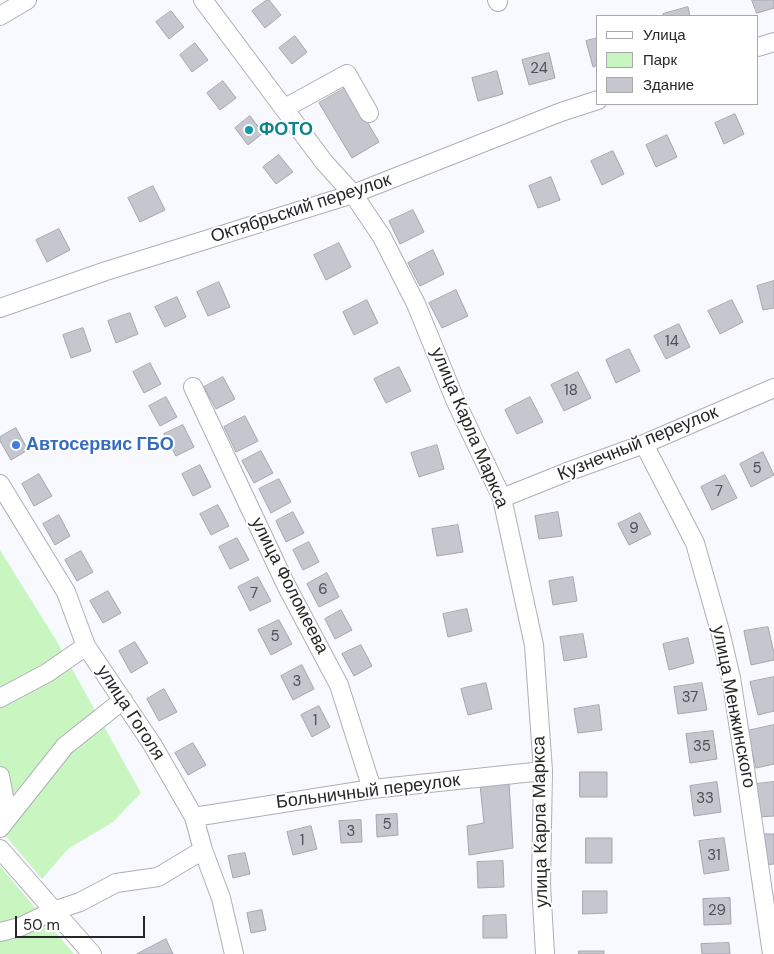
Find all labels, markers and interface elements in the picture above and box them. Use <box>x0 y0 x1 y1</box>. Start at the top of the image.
legend <box>596 15 759 105</box>
text: Улица <box>643 25 686 45</box>
text: Парк <box>643 50 677 70</box>
house number: 24 <box>530 60 548 78</box>
text: Здание <box>643 75 694 95</box>
place label: ФОТО <box>259 119 313 141</box>
marker: ФОТО <box>243 124 255 136</box>
street label: Октябрьский переулок <box>208 170 394 248</box>
house number: 14 <box>665 333 679 351</box>
street label: улица Карла Маркса <box>426 345 512 511</box>
house number: 18 <box>564 382 578 400</box>
street label: Кузнечный переулок <box>555 402 721 486</box>
place label: Автосервис ГБО <box>26 434 174 456</box>
marker: Автосервис ГБО <box>10 439 22 451</box>
house number: 5 <box>752 460 762 478</box>
house number: 7 <box>715 483 723 501</box>
street label: улица Фоломеева <box>245 514 333 658</box>
house number: 9 <box>629 520 639 538</box>
house number: 6 <box>318 581 328 599</box>
house number: 7 <box>250 585 258 603</box>
street label: улица Менжинского <box>707 624 759 790</box>
house number: 5 <box>270 628 280 646</box>
street label: улица Гоголя <box>91 661 169 765</box>
house number: 3 <box>293 673 301 691</box>
house number: 37 <box>682 689 698 707</box>
house number: 1 <box>313 712 317 730</box>
street label: улица Карла Маркса <box>529 736 553 908</box>
house number: 35 <box>693 738 711 756</box>
street label: Больничный переулок <box>275 770 461 814</box>
house number: 33 <box>696 790 714 808</box>
house number: 5 <box>382 816 392 834</box>
house number: 3 <box>347 823 355 841</box>
house number: 1 <box>300 832 304 850</box>
house number: 31 <box>707 847 721 865</box>
house number: 29 <box>708 902 726 920</box>
scale bar <box>18 906 148 938</box>
text: 50 m <box>23 915 60 935</box>

